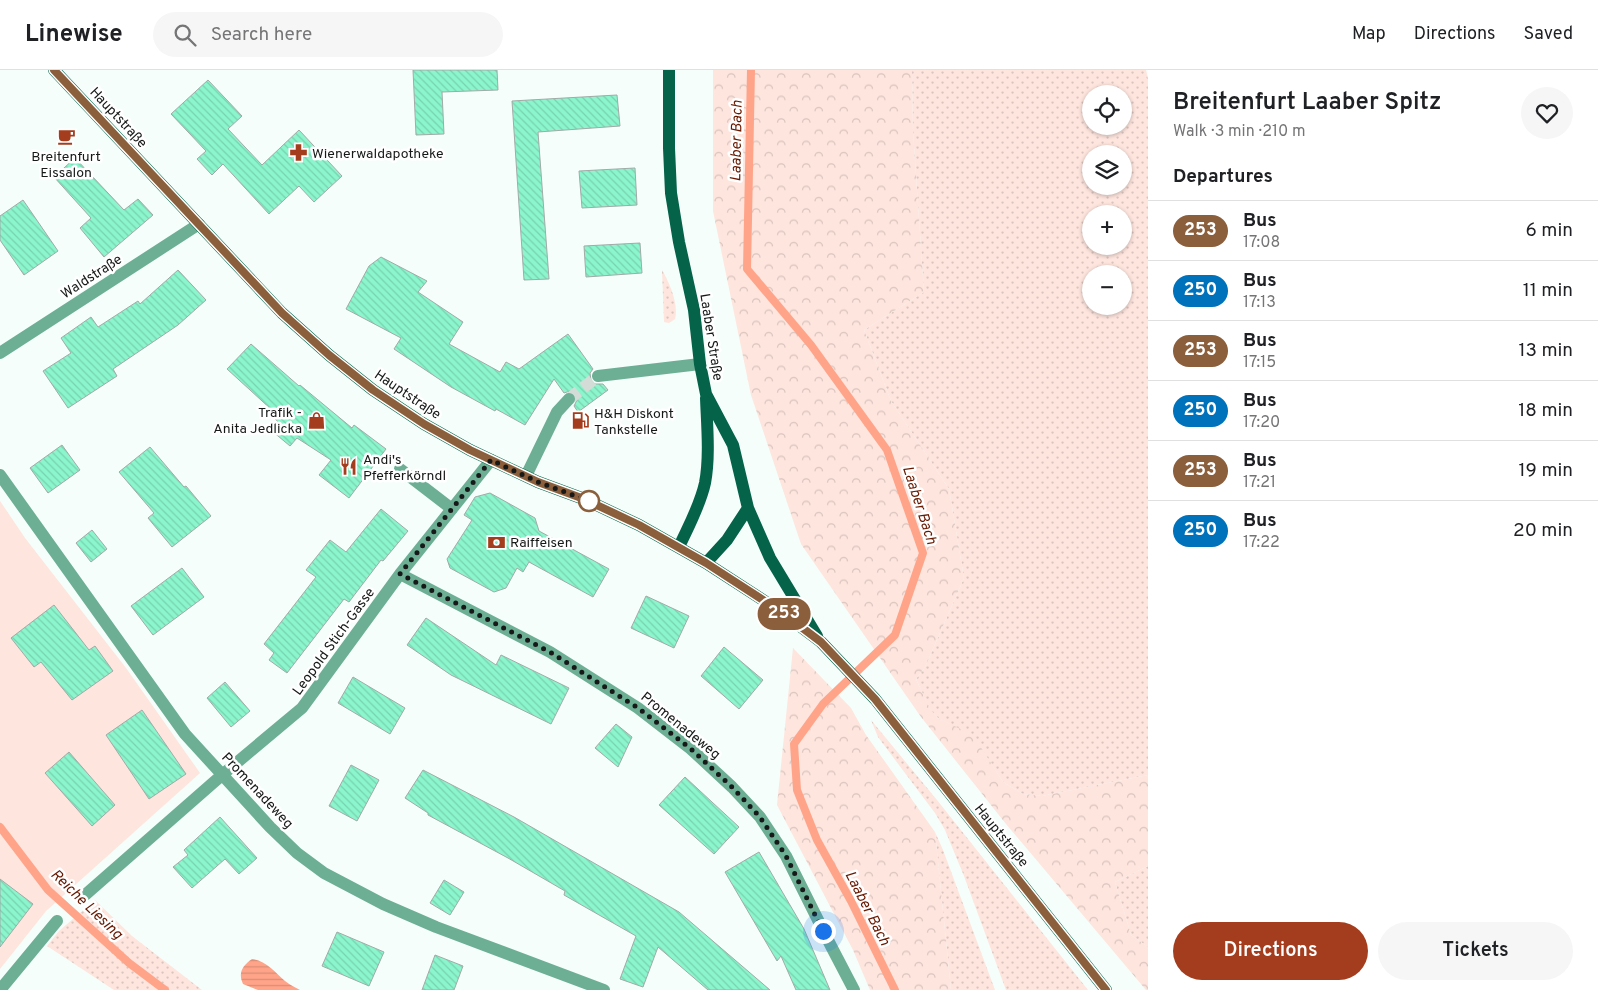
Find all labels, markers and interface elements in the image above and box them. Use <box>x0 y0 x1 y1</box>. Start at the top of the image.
search box <box>153 12 503 57</box>
text: Linewise <box>25 20 123 50</box>
icon: search <box>171 21 199 49</box>
text: Search here <box>211 23 312 47</box>
text: Map <box>1352 23 1386 46</box>
text: Directions <box>1414 23 1496 46</box>
text: Saved <box>1524 23 1573 46</box>
street label: Hauptstraße <box>86 84 150 152</box>
map controls <box>1082 85 1132 315</box>
button: locate <box>1082 85 1132 135</box>
button: heart <box>1521 87 1573 139</box>
text: Breitenfurt Laaber Spitz <box>1173 88 1441 118</box>
water label: Laaber Bach <box>727 100 748 182</box>
text: Walk · 3 min · 210 m <box>1173 122 1306 142</box>
cafe icon: Breitenfurt Eissalon <box>56 126 76 146</box>
pharmacy icon: Wienerwaldapotheke <box>288 143 308 163</box>
button: layers <box>1082 145 1132 195</box>
place label: Wienerwaldapotheke <box>312 146 444 163</box>
place label: Breitenfurt Eissalon <box>31 149 101 182</box>
text: Departures <box>1173 165 1273 189</box>
button: + <box>1082 205 1132 255</box>
text: Bus <box>1243 209 1277 233</box>
text: 253 <box>1184 219 1217 242</box>
text: 6 min <box>1526 219 1573 243</box>
text: 17:08 <box>1243 233 1280 253</box>
street label: Waldstraße <box>58 251 125 303</box>
button: − <box>1082 265 1132 315</box>
text: Bus <box>1243 269 1277 293</box>
text: 250 <box>1184 279 1217 302</box>
text: 11 min <box>1523 279 1573 303</box>
street label: Laaber Straße <box>695 292 726 382</box>
text: 17:13 <box>1243 293 1276 313</box>
text: Bus <box>1243 329 1277 353</box>
text: 253 <box>1184 339 1217 362</box>
text: 13 min <box>1518 339 1573 363</box>
text: 17:15 <box>1243 353 1276 373</box>
street label: Hauptstraße <box>371 367 444 424</box>
text: Bus <box>1243 389 1277 413</box>
text: 250 <box>1184 399 1217 422</box>
text: 18 min <box>1518 399 1573 423</box>
place label: Trafik - Anita Jedlicka <box>213 405 302 438</box>
place label: H&H Diskont Tankstelle <box>594 406 674 439</box>
shop icon: Trafik - Anita Jedlicka <box>306 410 326 430</box>
fuel station icon: H&H Diskont Tankstelle <box>570 411 590 431</box>
text: 17:20 <box>1243 413 1280 433</box>
text: Bus <box>1243 449 1277 473</box>
place label: Andi's Pfefferkörndl <box>363 452 446 485</box>
restaurant icon: Andi's Pfefferkörndl <box>339 457 359 477</box>
text: 253 <box>1184 459 1217 482</box>
text: 19 min <box>1518 459 1573 483</box>
water label: Laaber Bach <box>897 464 940 547</box>
text: 17:21 <box>1243 473 1276 493</box>
unlabelled marker <box>578 490 600 512</box>
text: Bus <box>1243 509 1277 533</box>
text: 250 <box>1184 519 1217 542</box>
text: 20 min <box>1513 519 1573 543</box>
bank icon: Raiffeisen <box>486 532 506 552</box>
text: 17:22 <box>1243 533 1280 553</box>
place label: Raiffeisen <box>510 535 573 552</box>
street label: Leopold Stich-Gasse <box>289 585 379 699</box>
line badge: 253 <box>755 598 813 630</box>
text: 253 <box>768 602 800 625</box>
street label: Promenadeweg <box>637 689 723 764</box>
street label: Promenadeweg <box>217 749 296 833</box>
street label: Hauptstraße <box>970 801 1032 871</box>
water label: Reiche Liesing <box>46 866 127 945</box>
water label: Laaber Bach <box>840 868 894 949</box>
your location <box>811 919 836 944</box>
button: Directions <box>1173 922 1368 980</box>
button: Tickets <box>1378 922 1573 980</box>

